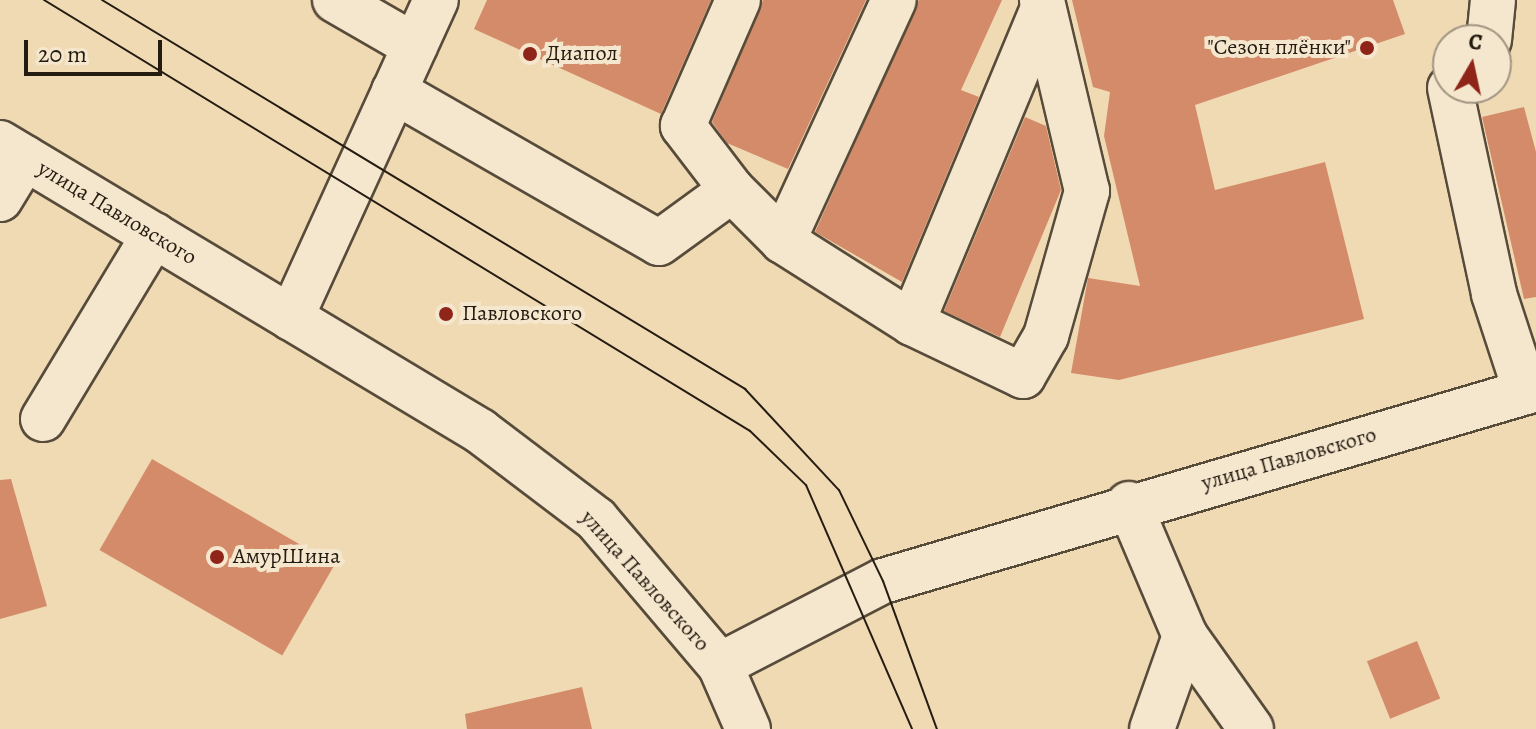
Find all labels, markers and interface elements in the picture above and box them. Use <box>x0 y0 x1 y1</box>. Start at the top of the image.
scale bar <box>28 24 166 74</box>
north arrow <box>1432 24 1512 104</box>
text: С <box>1466 26 1484 58</box>
place label: "Сезон плёнки" <box>1207 35 1351 61</box>
text: 20 m <box>38 38 87 70</box>
marker: "Сезон плёнки" <box>1358 39 1376 57</box>
place label: Диапол <box>546 41 618 67</box>
marker: Диапол <box>521 45 539 63</box>
street label: улица Павловского <box>33 155 201 271</box>
place label: Павловского <box>462 301 582 327</box>
marker: Павловского <box>437 305 455 323</box>
street label: улица Павловского <box>1198 421 1380 497</box>
street label: улица Павловского <box>575 505 715 657</box>
place label: АмурШина <box>233 544 340 570</box>
marker: АмурШина <box>208 548 226 566</box>

